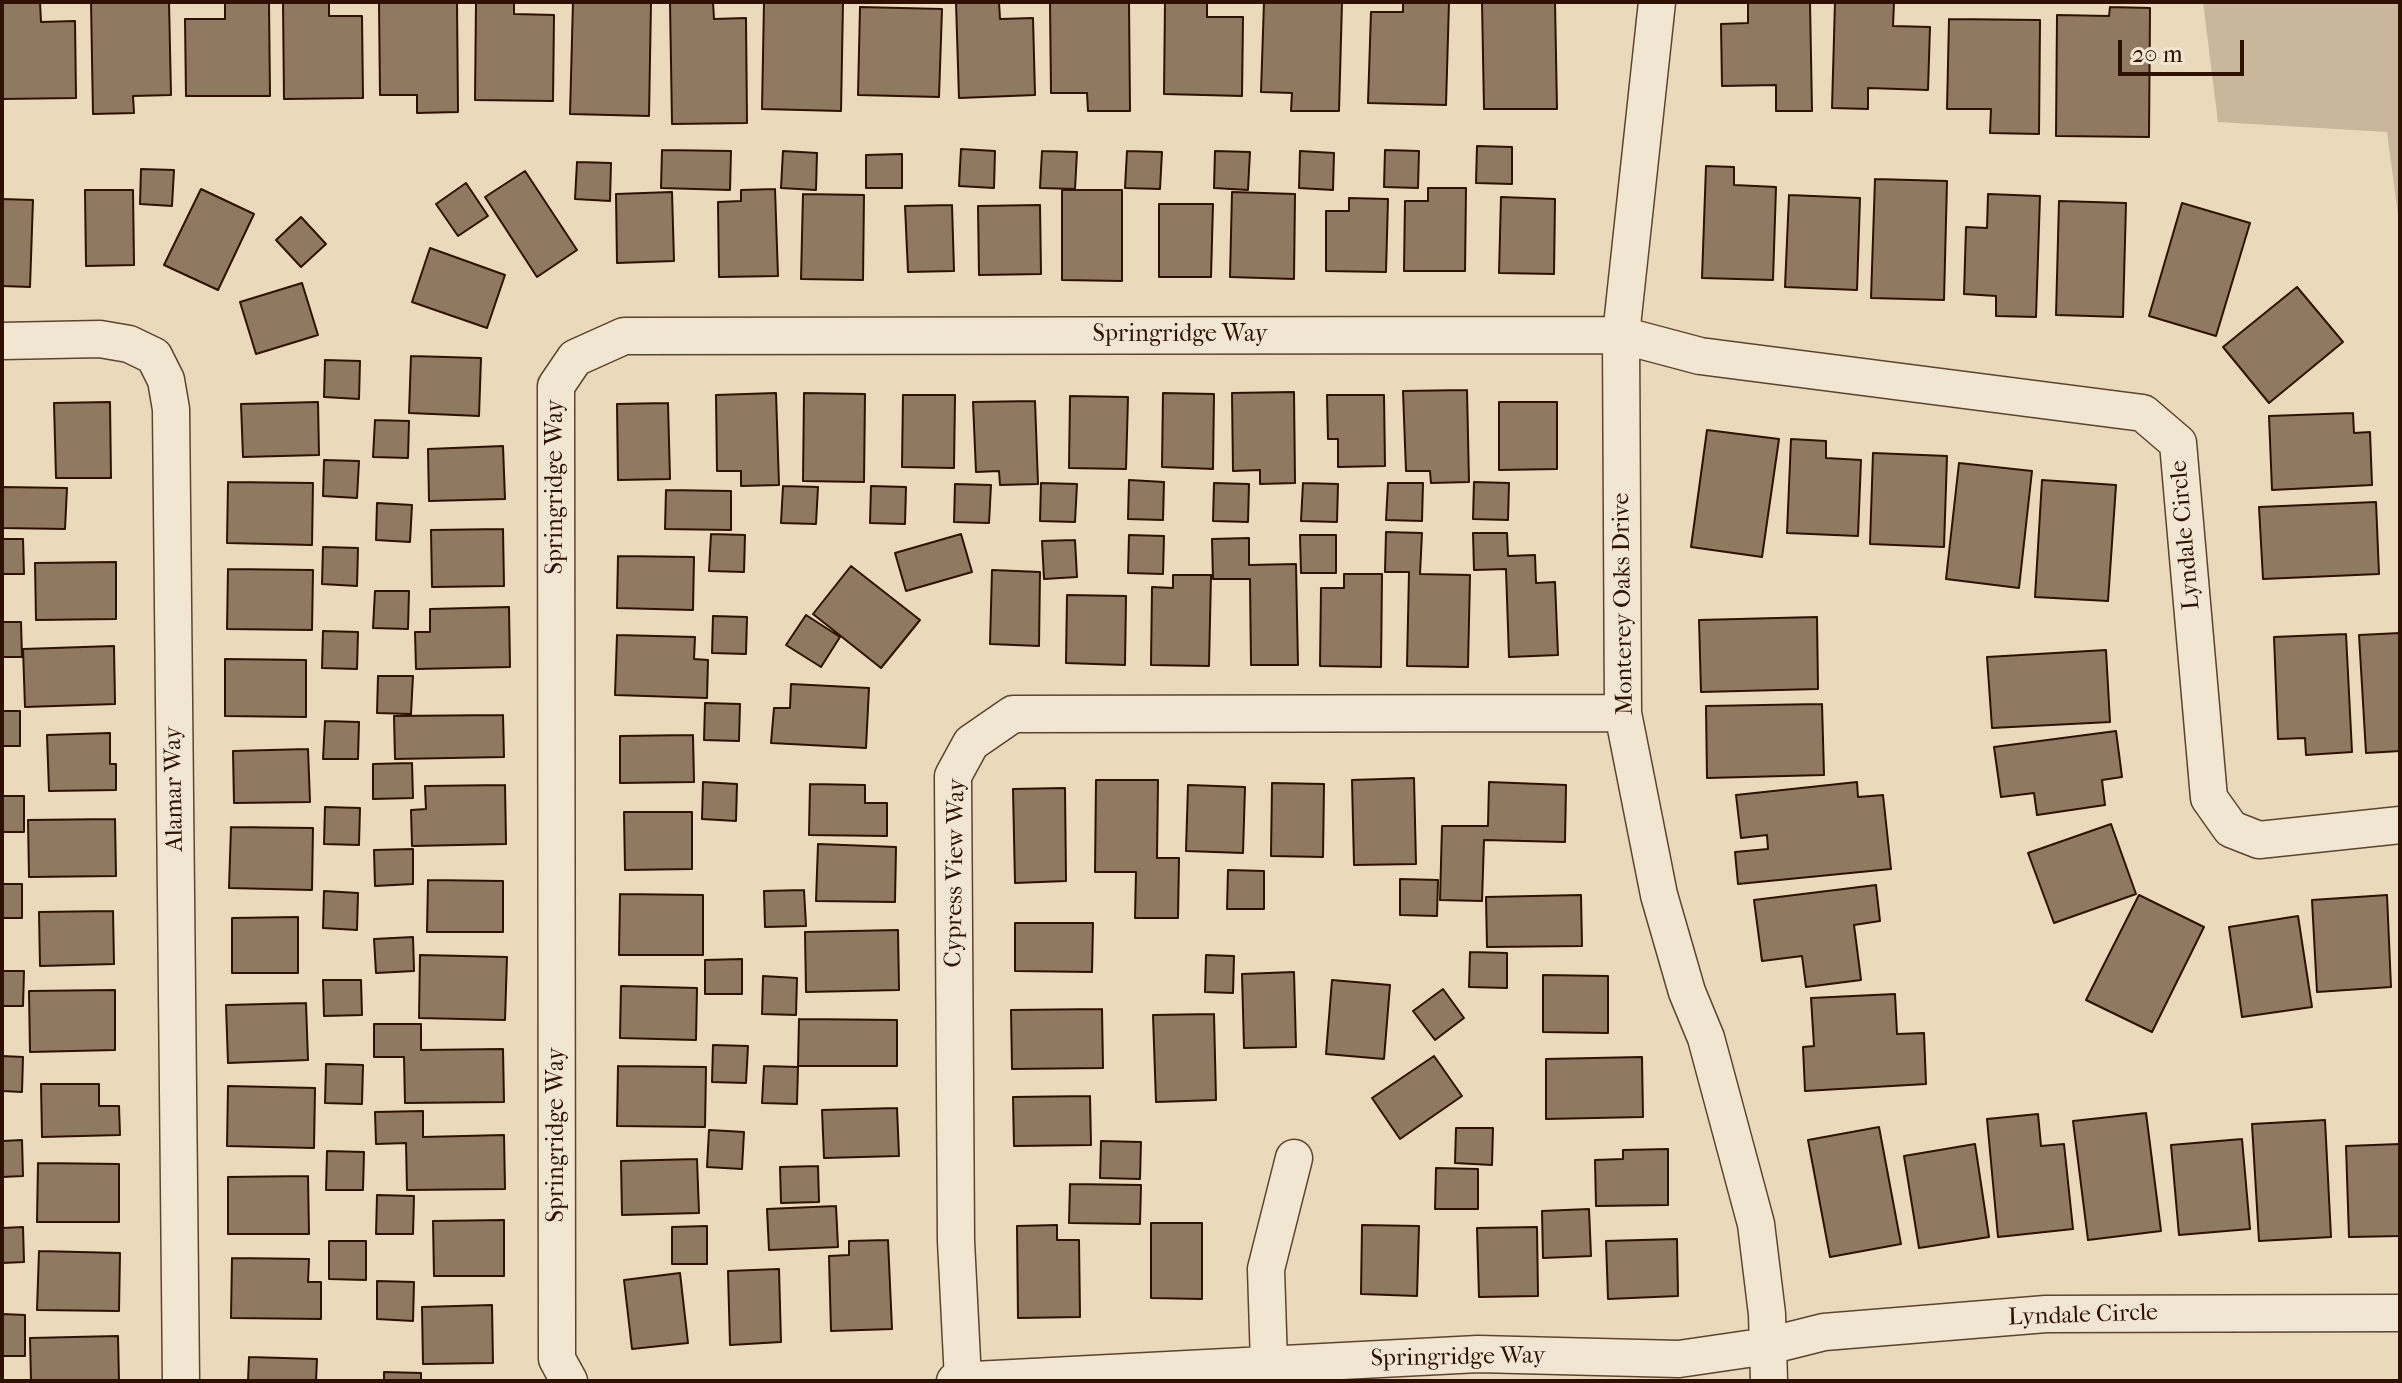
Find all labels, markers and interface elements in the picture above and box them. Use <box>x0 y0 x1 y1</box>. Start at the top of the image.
scale bar <box>2122 24 2248 74</box>
text: 20 m <box>2132 40 2183 68</box>
street label: Springridge Way <box>1093 321 1267 349</box>
street label: Springridge Way <box>542 400 570 574</box>
street label: Lyndale Circle <box>2165 459 2207 611</box>
street label: Monterey Oaks Drive <box>1608 493 1640 715</box>
street label: Alamar Way <box>160 726 190 852</box>
street label: Cypress View Way <box>940 778 972 968</box>
street label: Springridge Way <box>543 1048 571 1222</box>
street label: Lyndale Circle <box>2007 1299 2159 1333</box>
street label: Springridge Way <box>1370 1342 1546 1374</box>

